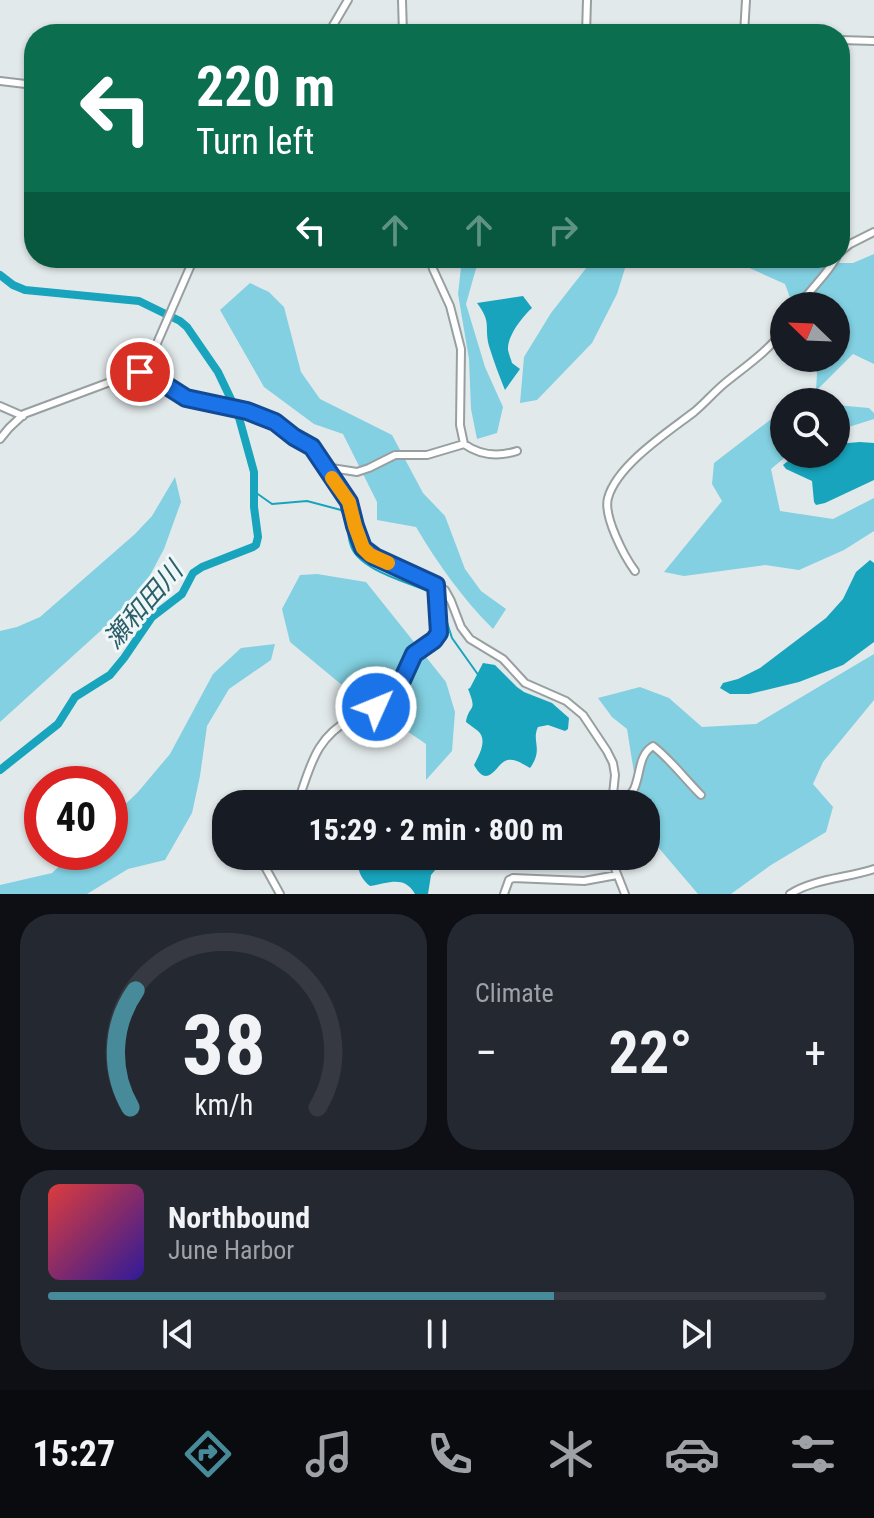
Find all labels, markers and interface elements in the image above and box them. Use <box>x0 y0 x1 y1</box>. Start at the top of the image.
text: 220 m <box>196 54 335 120</box>
icon: left <box>64 56 168 160</box>
text: Turn left <box>196 121 314 163</box>
icon: left <box>289 208 333 252</box>
icon: ahead <box>373 208 417 252</box>
icon: ahead <box>457 208 501 252</box>
icon: right <box>541 208 585 252</box>
north arrow <box>770 292 850 372</box>
map controls <box>770 292 850 468</box>
pin <box>106 338 174 406</box>
icon: arrive <box>118 350 162 394</box>
button: search <box>770 388 850 468</box>
water label: 瀬和田川 <box>98 554 190 654</box>
position arrow <box>334 665 418 749</box>
speed limit sign: 40 <box>24 766 128 870</box>
text: 15:29 · 2 min · 800 m <box>309 812 563 847</box>
text: Climate <box>475 978 554 1008</box>
text: 38 <box>181 997 266 1094</box>
text: 22° <box>609 1017 693 1088</box>
text: − <box>475 1027 497 1079</box>
text: + <box>804 1027 826 1079</box>
text: km/h <box>194 1088 253 1122</box>
text: Northbound <box>168 1200 310 1235</box>
text: June Harbor <box>168 1235 294 1265</box>
icon: previous <box>156 1312 200 1356</box>
icon: pause <box>415 1312 459 1356</box>
icon: next <box>674 1312 718 1356</box>
icon: directions <box>180 1426 236 1482</box>
icon: music <box>301 1426 357 1482</box>
icon: phone <box>422 1426 478 1482</box>
icon: climate <box>543 1426 599 1482</box>
icon: car <box>664 1426 720 1482</box>
icon: filters <box>785 1426 841 1482</box>
text: 15:27 <box>33 1433 115 1475</box>

